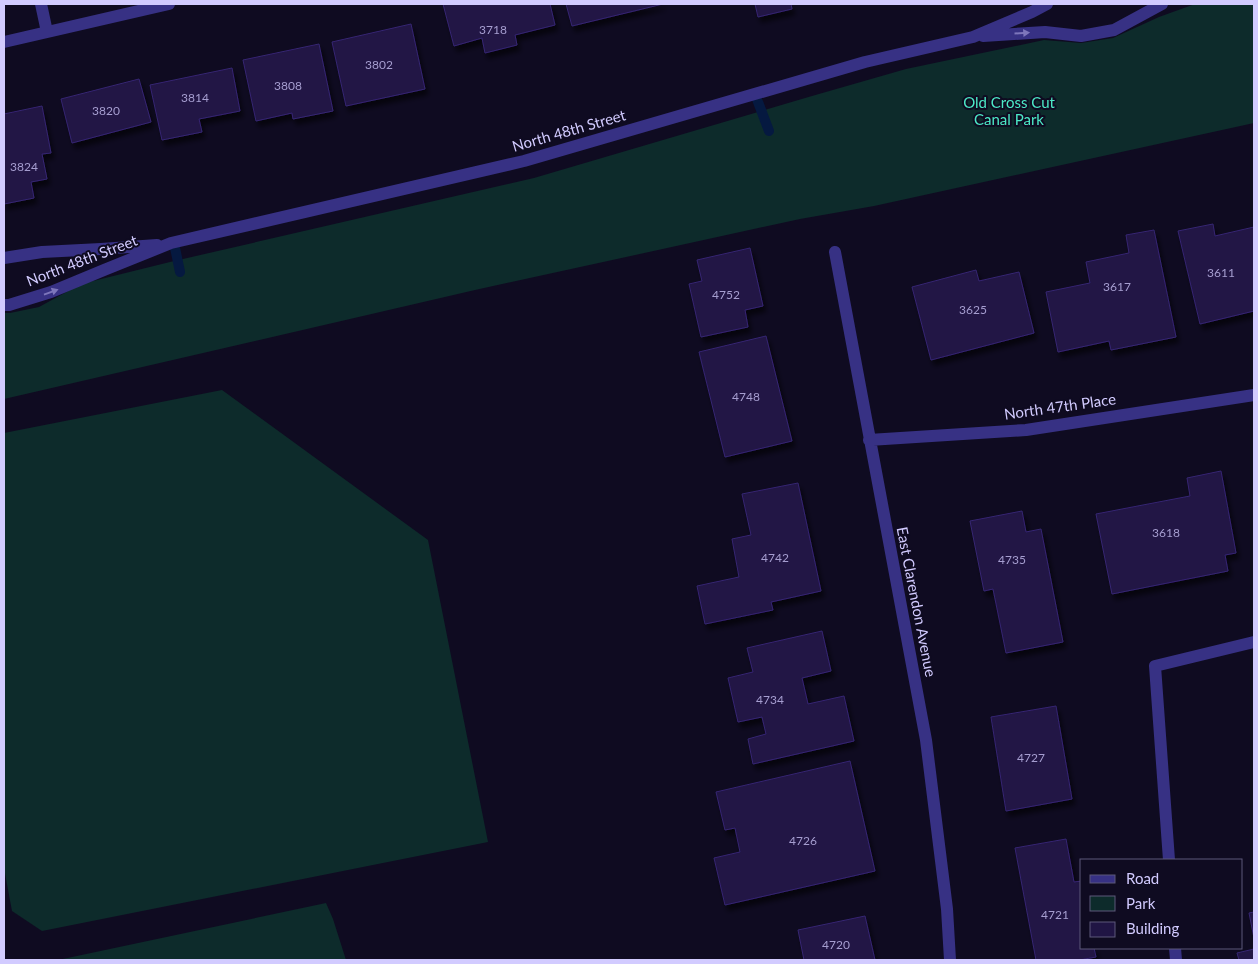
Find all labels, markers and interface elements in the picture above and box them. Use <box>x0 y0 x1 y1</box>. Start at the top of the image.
house number: 3718 <box>479 22 507 37</box>
one-way arrow <box>1014 29 1030 37</box>
house number: 3802 <box>365 57 393 72</box>
house number: 3808 <box>274 78 302 93</box>
house number: 3814 <box>181 90 209 105</box>
park label: Old Cross Cut Canal Park <box>963 93 1055 128</box>
house number: 3820 <box>92 103 120 118</box>
street label: North 48th Street <box>510 105 628 155</box>
house number: 3824 <box>10 159 38 174</box>
street label: North 48th Street <box>24 230 140 289</box>
house number: 3611 <box>1207 265 1235 280</box>
house number: 3617 <box>1103 279 1131 294</box>
house number: 4752 <box>712 287 740 302</box>
one-way arrow <box>43 288 58 295</box>
house number: 3625 <box>959 302 987 317</box>
house number: 4748 <box>732 389 760 404</box>
street label: North 47th Place <box>1003 389 1117 423</box>
street label: East Clarendon Avenue <box>894 525 940 678</box>
house number: 3618 <box>1152 525 1180 540</box>
house number: 4742 <box>761 550 789 565</box>
house number: 4735 <box>998 552 1026 567</box>
house number: 4734 <box>756 692 784 707</box>
house number: 4727 <box>1017 750 1045 765</box>
house number: 4726 <box>789 833 817 848</box>
legend <box>1080 859 1243 949</box>
text: Road <box>1126 869 1159 887</box>
text: Park <box>1126 894 1156 912</box>
house number: 4721 <box>1041 907 1069 922</box>
text: Building <box>1126 919 1179 937</box>
house number: 4720 <box>822 937 850 952</box>

